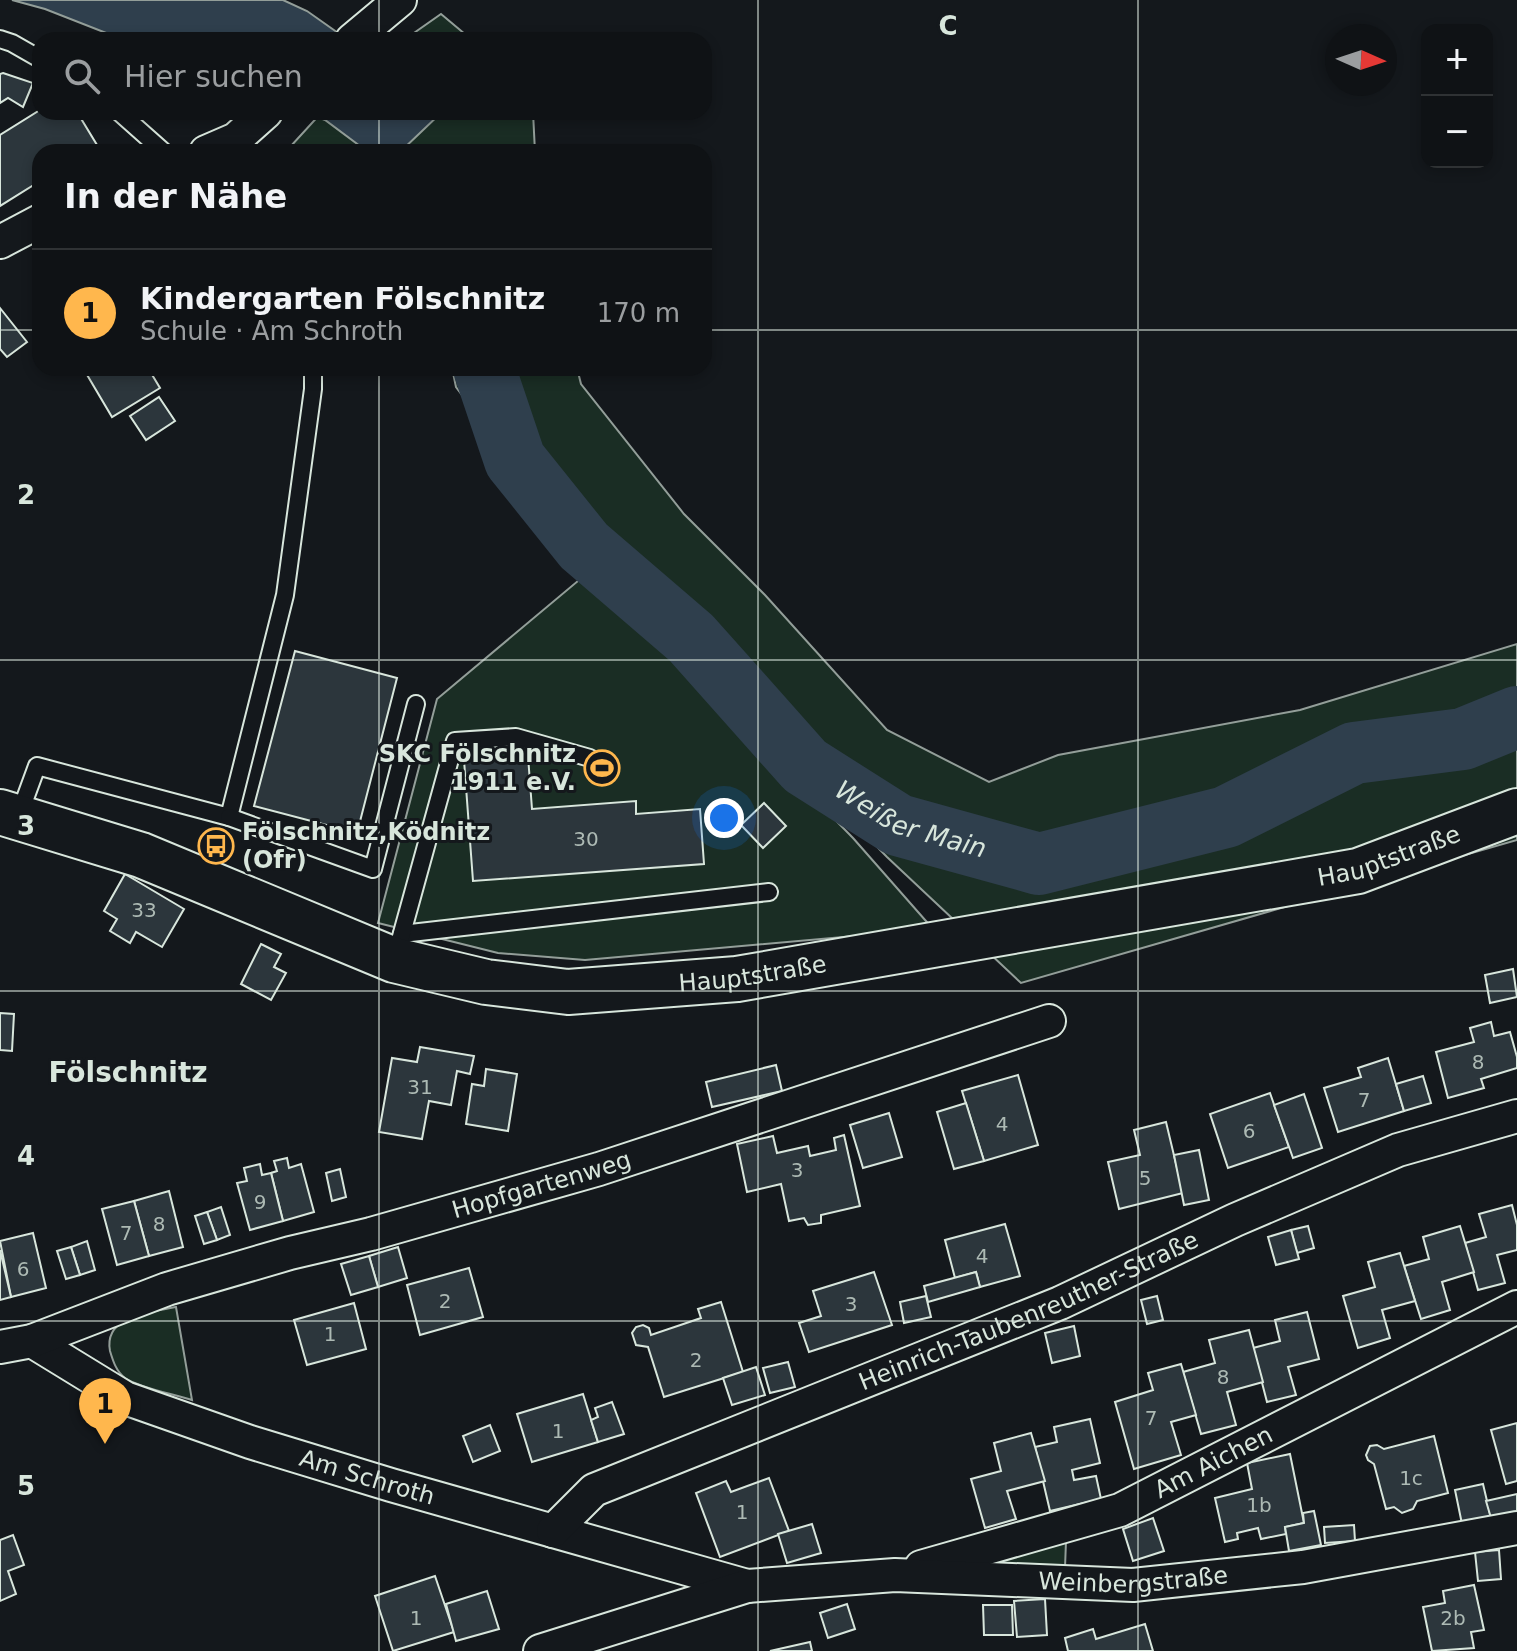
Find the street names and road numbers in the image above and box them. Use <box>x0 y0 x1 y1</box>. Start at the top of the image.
street label: Hauptstraße <box>1315 820 1464 892</box>
street label: Hauptstraße <box>678 950 829 997</box>
street label: Hopfgartenweg <box>449 1145 635 1224</box>
street label: Heinrich-Taubenreuther-Straße <box>855 1225 1203 1396</box>
street label: Am Aichen <box>1150 1420 1277 1504</box>
street label: Am Schroth <box>296 1444 438 1511</box>
street label: Weinbergstraße <box>1038 1561 1229 1599</box>

